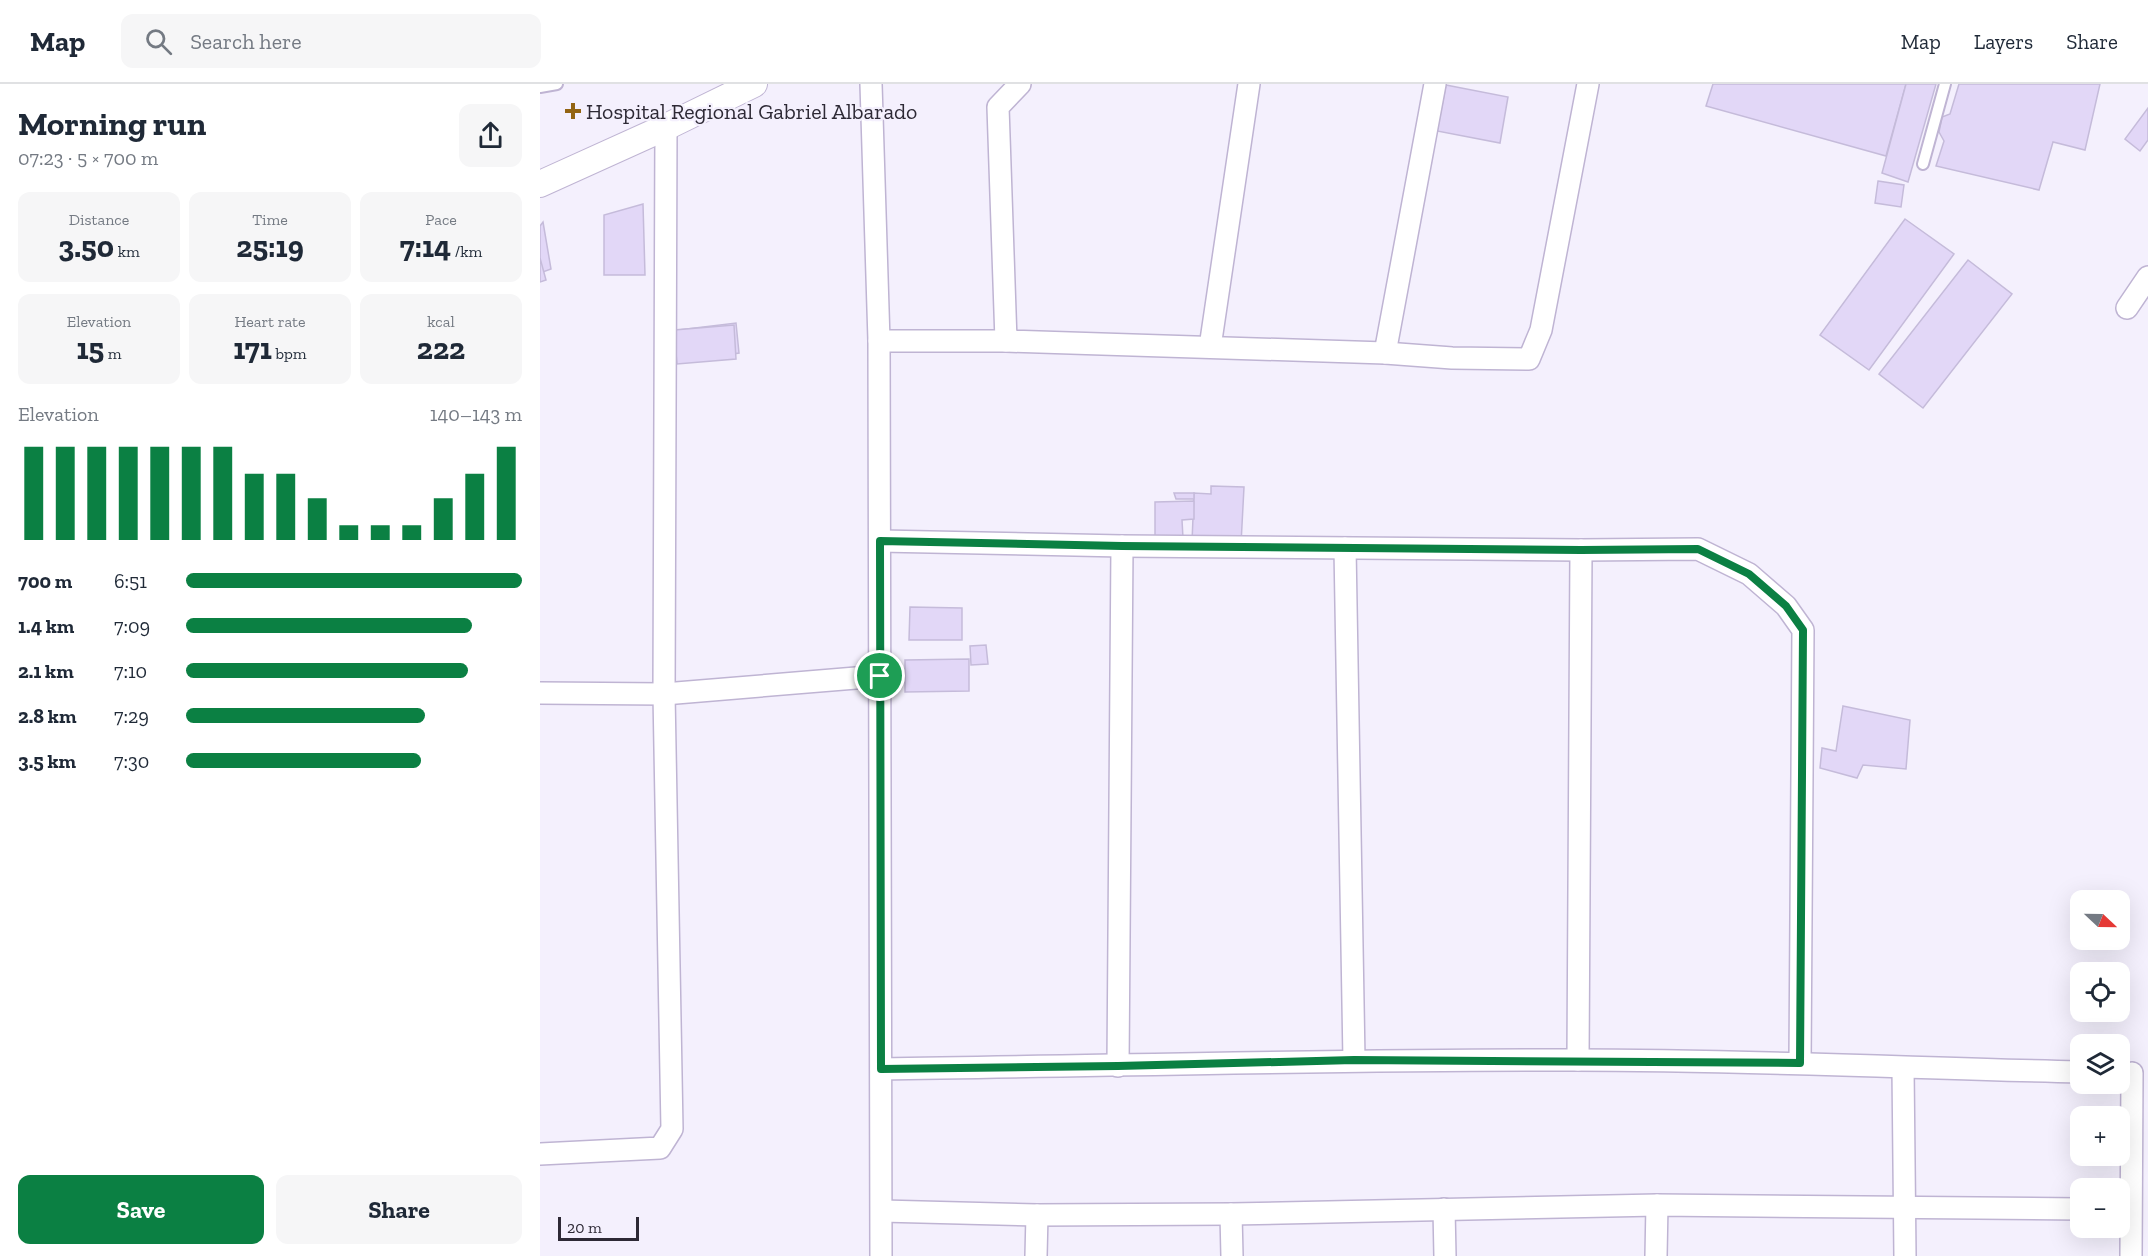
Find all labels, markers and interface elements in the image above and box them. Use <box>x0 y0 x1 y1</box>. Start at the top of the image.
search box <box>121 14 541 68</box>
text: Map <box>30 25 85 58</box>
icon: search <box>142 25 175 58</box>
text: Search here <box>190 28 302 55</box>
text: Map <box>1901 29 1941 54</box>
text: Layers <box>1974 29 2033 54</box>
text: Share <box>2066 29 2118 54</box>
place label: Hospital Regional Gabriel Albarado <box>586 98 917 125</box>
marker: Hospital Regional Gabriel Albarado <box>564 102 582 120</box>
text: Morning run <box>18 104 206 143</box>
button: share <box>459 104 522 167</box>
text: 07:23 · 5 × 700 m <box>18 146 158 170</box>
text: Distance <box>69 210 129 229</box>
text: Time <box>252 210 288 229</box>
text: Pace <box>425 210 457 229</box>
text: 3.50 <box>58 229 114 265</box>
text: 25:19 <box>236 229 304 265</box>
text: 7:14 <box>400 229 451 265</box>
text: km <box>114 242 140 261</box>
text: /km <box>451 242 482 261</box>
text: Elevation <box>67 312 131 331</box>
text: Heart rate <box>234 312 306 331</box>
text: kcal <box>427 312 455 331</box>
text: 15 <box>76 331 104 367</box>
text: 171 <box>233 331 272 367</box>
text: 222 <box>417 331 465 367</box>
text: m <box>104 344 122 363</box>
text: bpm <box>272 344 307 363</box>
text: Elevation <box>18 402 99 426</box>
text: 140–143 m <box>430 402 522 426</box>
text: 700 m <box>18 569 72 593</box>
text: 6:51 <box>114 569 147 593</box>
text: 1.4 km <box>18 614 74 638</box>
text: 7:09 <box>114 614 150 638</box>
pin <box>854 650 905 701</box>
text: 2.1 km <box>18 659 74 683</box>
text: 7:10 <box>114 659 147 683</box>
icon: arrive <box>863 659 896 692</box>
text: 2.8 km <box>18 704 76 728</box>
text: 7:29 <box>114 704 149 728</box>
text: 3.5 km <box>18 749 76 773</box>
text: 7:30 <box>114 749 149 773</box>
north arrow <box>2070 890 2130 950</box>
map controls <box>2070 890 2130 1238</box>
button: locate <box>2070 962 2130 1022</box>
button: layers <box>2070 1034 2130 1094</box>
button: + <box>2070 1106 2130 1166</box>
button: Save <box>18 1175 264 1244</box>
button: Share <box>276 1175 522 1244</box>
button: − <box>2070 1178 2130 1238</box>
scale bar <box>558 1214 639 1242</box>
text: 20 m <box>567 1218 602 1237</box>

